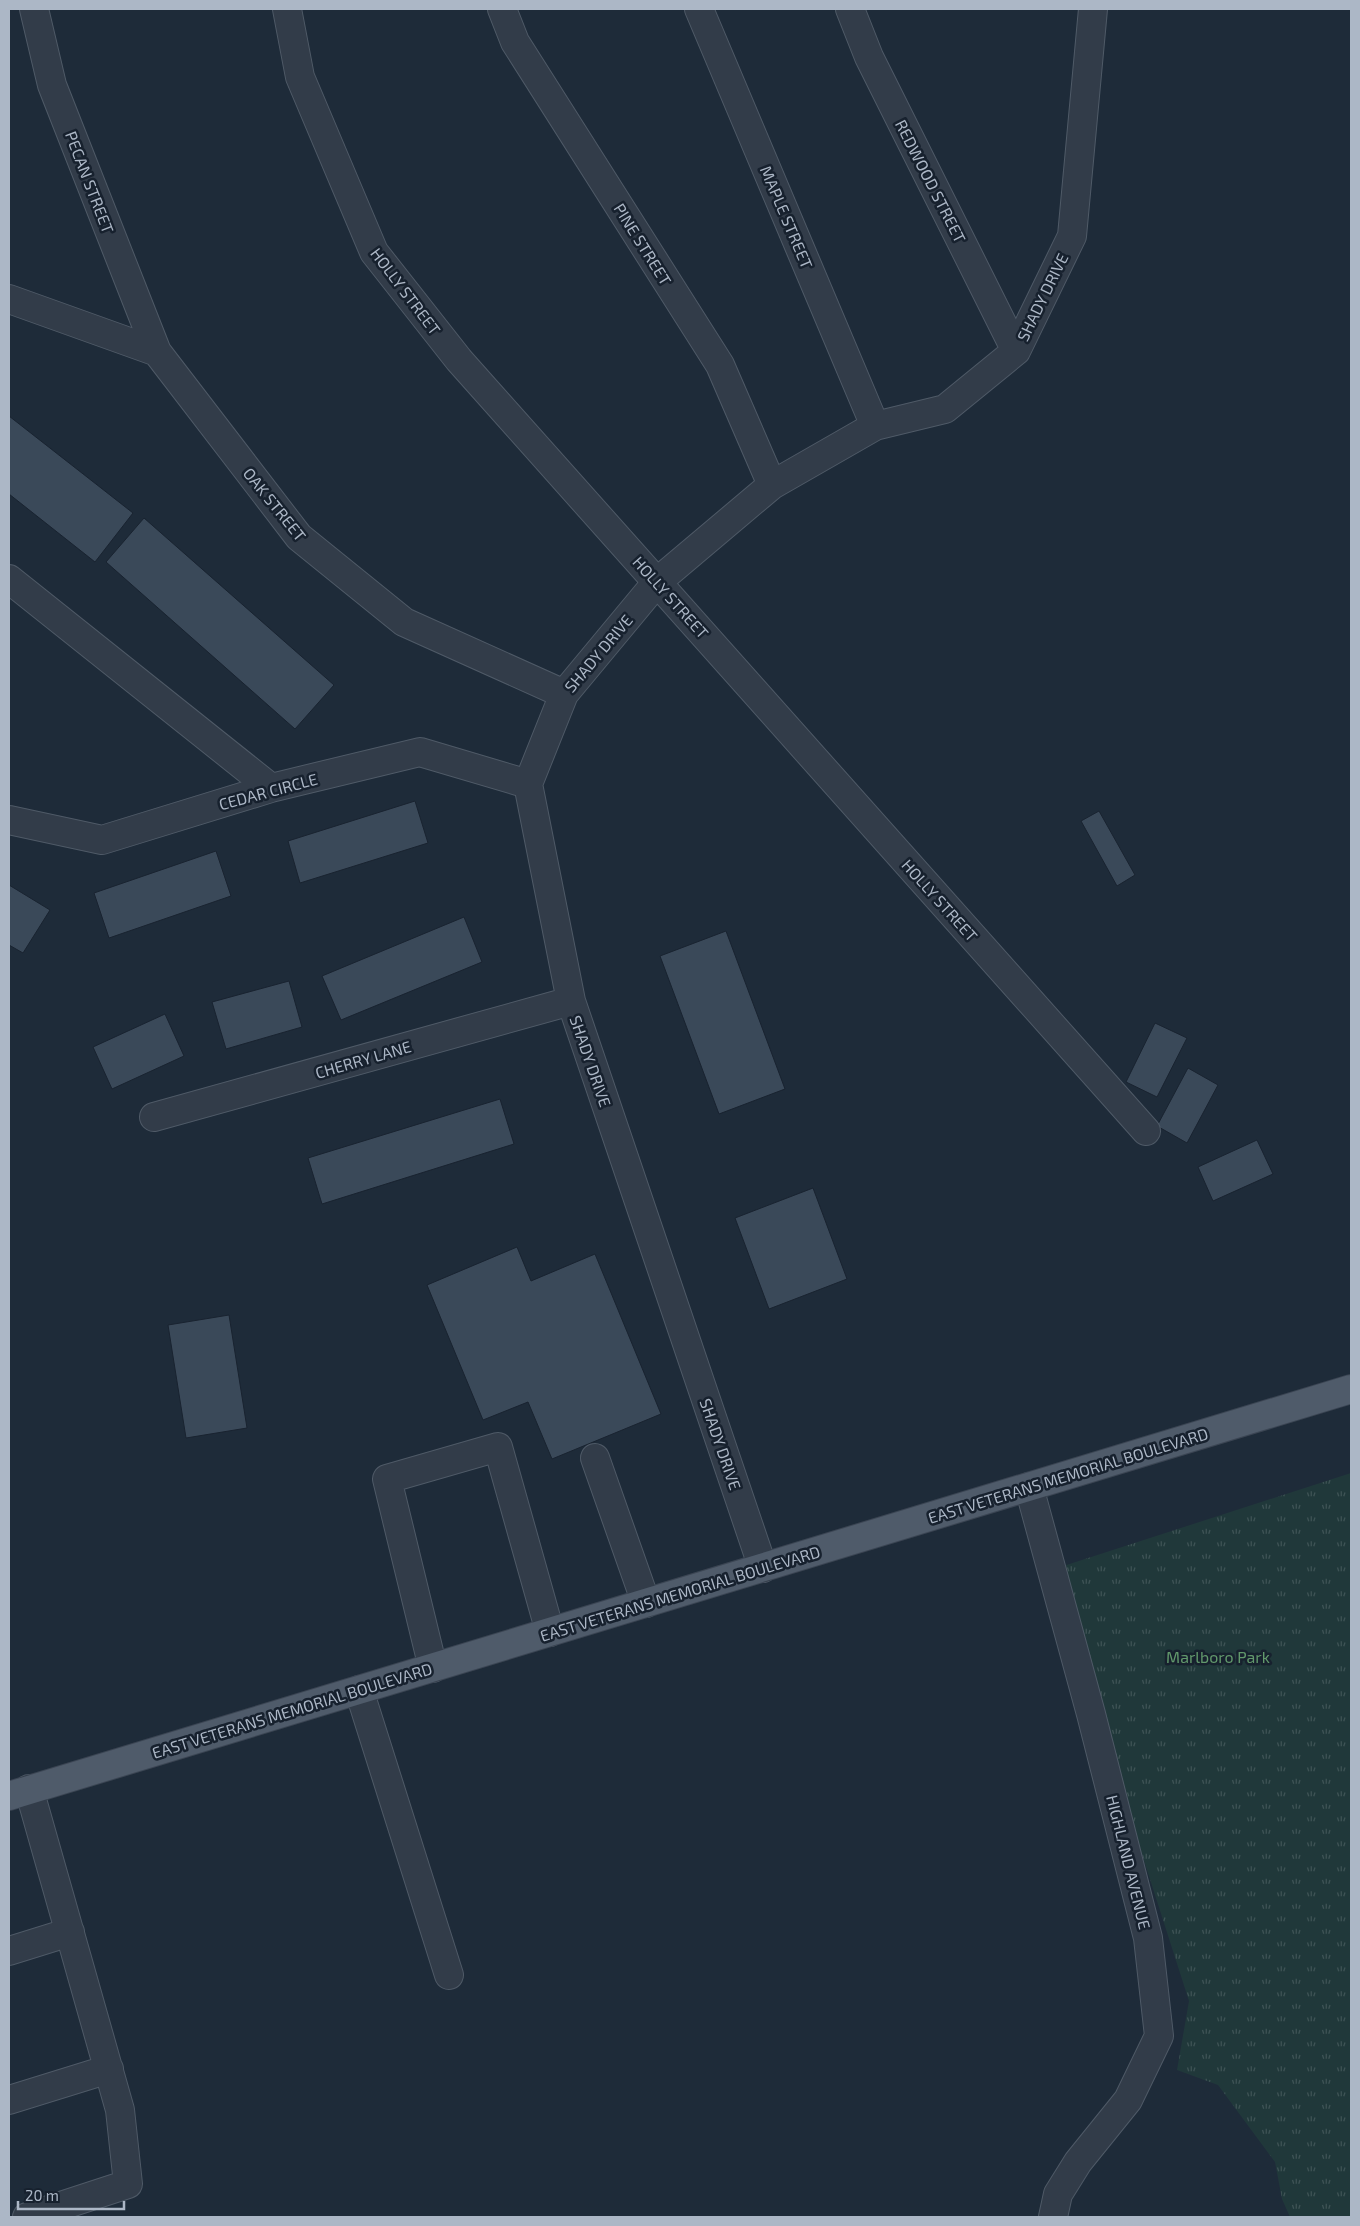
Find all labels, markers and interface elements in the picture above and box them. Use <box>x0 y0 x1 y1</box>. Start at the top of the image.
street label: REDWOOD STREET <box>892 116 970 246</box>
street label: PECAN STREET <box>62 128 118 236</box>
street label: MAPLE STREET <box>757 163 817 271</box>
street label: PINE STREET <box>610 200 676 288</box>
street label: HOLLY STREET <box>367 244 445 338</box>
street label: SHADY DRIVE <box>1012 250 1072 344</box>
street label: OAK STREET <box>240 464 310 544</box>
street label: HOLLY STREET <box>629 552 713 642</box>
street label: SHADY DRIVE <box>560 610 636 696</box>
street label: CEDAR CIRCLE <box>216 769 320 813</box>
street label: HOLLY STREET <box>898 855 982 945</box>
street label: SHADY DRIVE <box>566 1013 616 1109</box>
street label: CHERRY LANE <box>313 1036 413 1082</box>
street label: SHADY DRIVE <box>696 1396 746 1492</box>
street label: EAST VETERANS MEMORIAL BOULEVARD <box>926 1423 1210 1527</box>
street label: EAST VETERANS MEMORIAL BOULEVARD <box>538 1541 822 1645</box>
park label: Marlboro Park <box>1166 1647 1270 1666</box>
street label: EAST VETERANS MEMORIAL BOULEVARD <box>150 1658 434 1762</box>
street label: HIGHLAND AVENUE <box>1103 1793 1155 1931</box>
scale bar <box>18 2178 124 2210</box>
text: 20 m <box>25 2186 59 2204</box>

